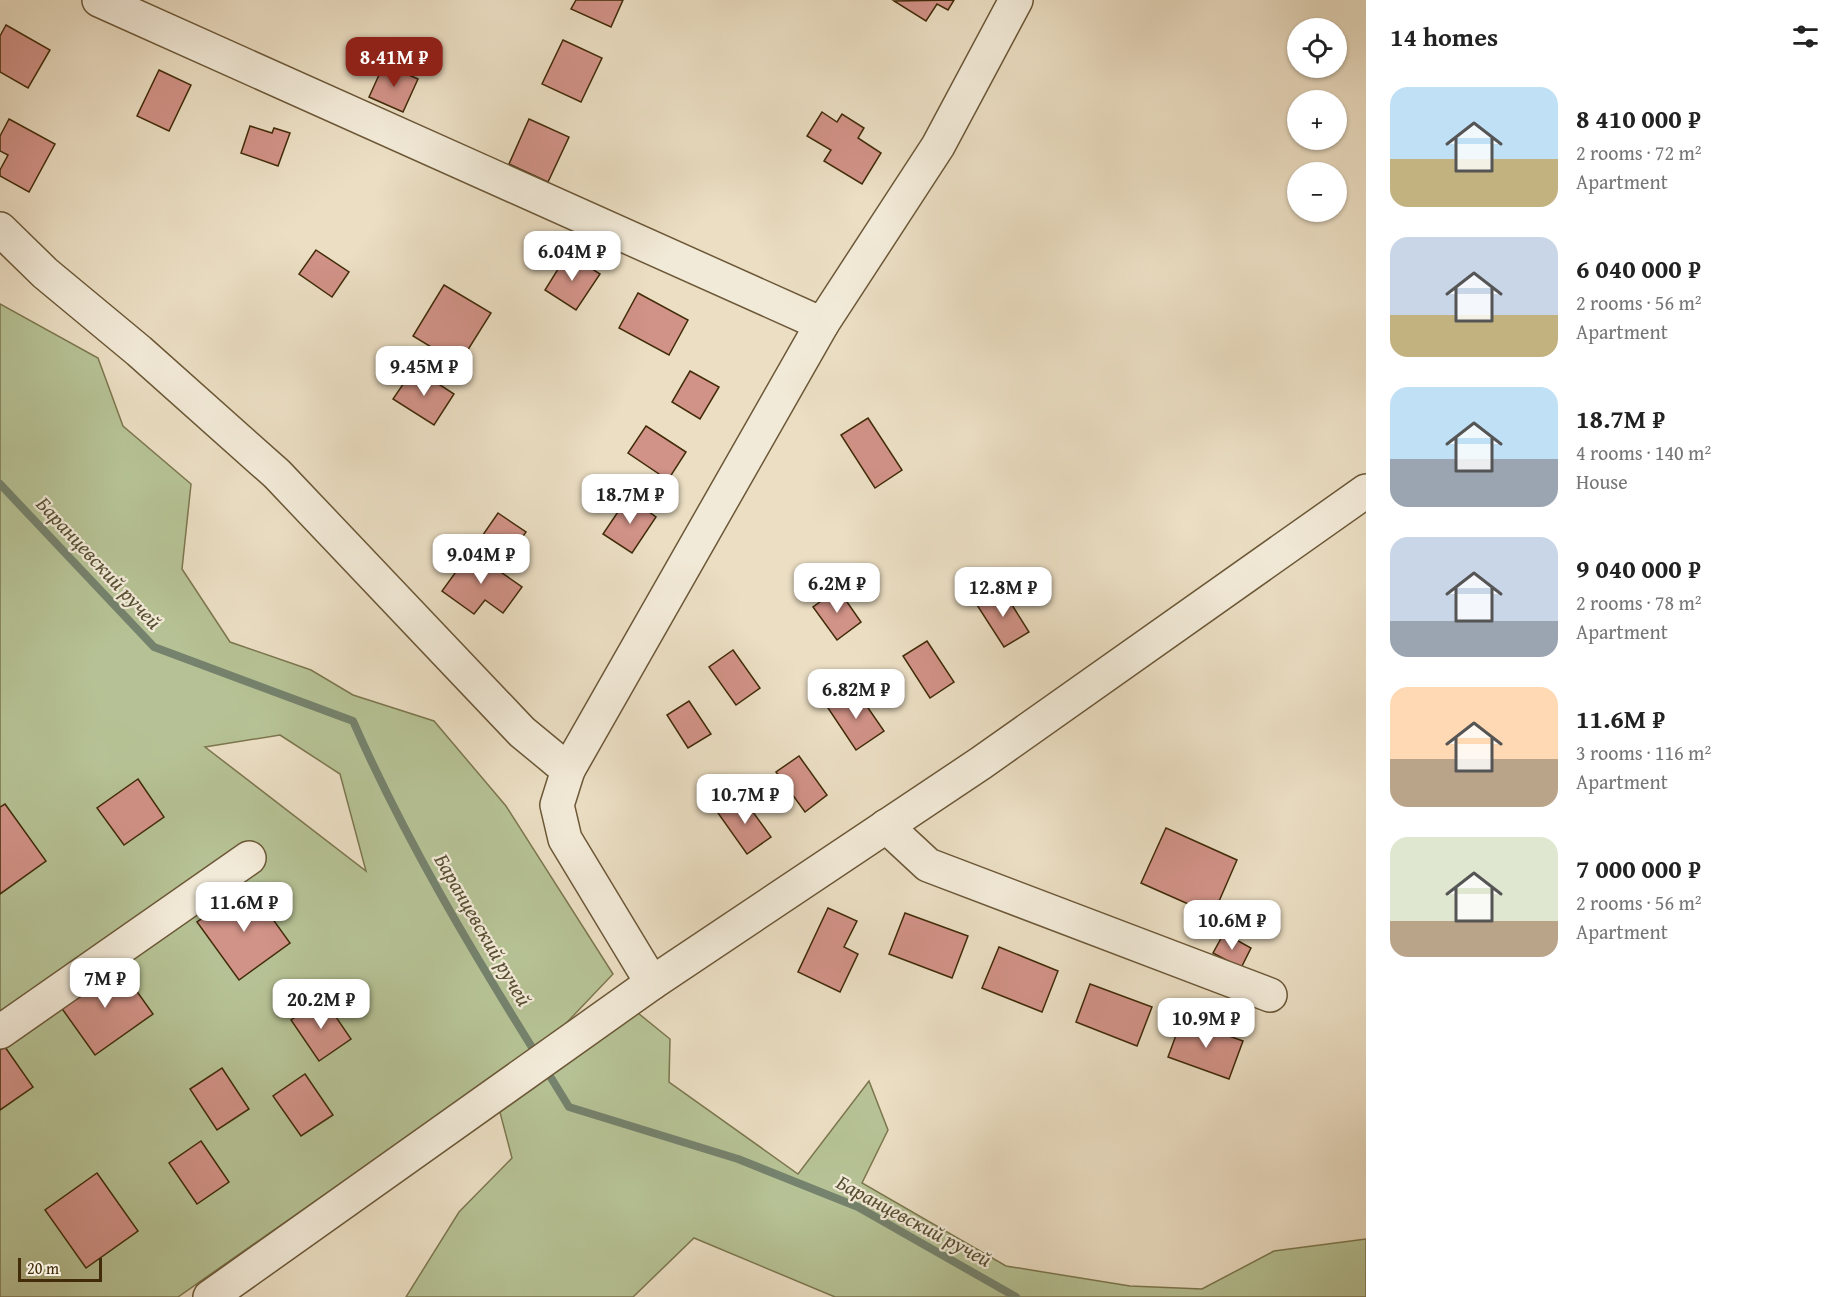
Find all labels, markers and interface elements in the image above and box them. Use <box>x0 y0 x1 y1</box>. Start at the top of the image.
text: 14 homes <box>1390 17 1498 56</box>
map controls <box>1287 18 1347 222</box>
button: locate <box>1287 18 1347 78</box>
icon: filters <box>1789 20 1822 53</box>
pin: 8.41M ₽ <box>339 37 449 88</box>
text: 8.41M ₽ <box>360 42 428 71</box>
button: + <box>1287 90 1347 150</box>
text: 8 410 000 ₽ <box>1576 99 1701 138</box>
icon: home <box>1438 111 1510 183</box>
text: 2 rooms · 72 m² <box>1576 138 1702 167</box>
button: − <box>1287 162 1347 222</box>
text: Apartment <box>1576 167 1668 196</box>
pin: 6.04M ₽ <box>517 231 627 282</box>
text: 6.04M ₽ <box>538 236 606 265</box>
text: 6 040 000 ₽ <box>1576 249 1701 288</box>
icon: home <box>1438 261 1510 333</box>
text: 2 rooms · 56 m² <box>1576 288 1702 317</box>
text: Apartment <box>1576 317 1668 346</box>
pin: 9.45M ₽ <box>369 346 479 397</box>
text: 9.45M ₽ <box>390 351 458 380</box>
text: 18.7M ₽ <box>1576 399 1665 438</box>
icon: home <box>1438 411 1510 483</box>
text: 4 rooms · 140 m² <box>1576 438 1711 467</box>
text: House <box>1576 467 1628 496</box>
pin: 18.7M ₽ <box>575 474 685 525</box>
text: 18.7M ₽ <box>596 479 664 508</box>
water label: Баранцевский ручей <box>29 489 170 636</box>
pin: 9.04M ₽ <box>426 534 536 585</box>
text: 9.04M ₽ <box>447 539 515 568</box>
text: 9 040 000 ₽ <box>1576 549 1701 588</box>
icon: home <box>1438 561 1510 633</box>
pin: 6.2M ₽ <box>788 563 886 614</box>
pin: 12.8M ₽ <box>948 567 1058 618</box>
text: 6.2M ₽ <box>808 568 866 597</box>
text: 12.8M ₽ <box>969 572 1037 601</box>
text: 2 rooms · 78 m² <box>1576 588 1702 617</box>
text: Apartment <box>1576 617 1668 646</box>
pin: 6.82M ₽ <box>801 669 911 720</box>
text: 6.82M ₽ <box>822 674 890 703</box>
text: 11.6M ₽ <box>1576 699 1665 738</box>
icon: home <box>1438 711 1510 783</box>
text: 3 rooms · 116 m² <box>1576 738 1711 767</box>
text: Apartment <box>1576 767 1668 796</box>
pin: 10.7M ₽ <box>690 774 800 825</box>
text: 10.7M ₽ <box>711 779 779 808</box>
water label: Баранцевский ручей <box>427 847 540 1012</box>
text: 7 000 000 ₽ <box>1576 849 1701 888</box>
icon: home <box>1438 861 1510 933</box>
pin: 11.6M ₽ <box>189 882 299 933</box>
text: 11.6M ₽ <box>210 887 278 916</box>
text: 2 rooms · 56 m² <box>1576 888 1702 917</box>
pin: 10.6M ₽ <box>1177 900 1287 951</box>
text: 10.6M ₽ <box>1198 905 1266 934</box>
text: Apartment <box>1576 917 1668 946</box>
pin: 7M ₽ <box>69 958 141 1009</box>
text: 7M ₽ <box>84 963 126 992</box>
pin: 20.2M ₽ <box>266 979 376 1030</box>
text: 20.2M ₽ <box>287 984 355 1013</box>
pin: 10.9M ₽ <box>1151 998 1261 1049</box>
text: 10.9M ₽ <box>1172 1003 1240 1032</box>
water label: Баранцевский ручей <box>831 1166 998 1275</box>
scale bar <box>18 1255 102 1282</box>
text: 20 m <box>27 1256 59 1280</box>

